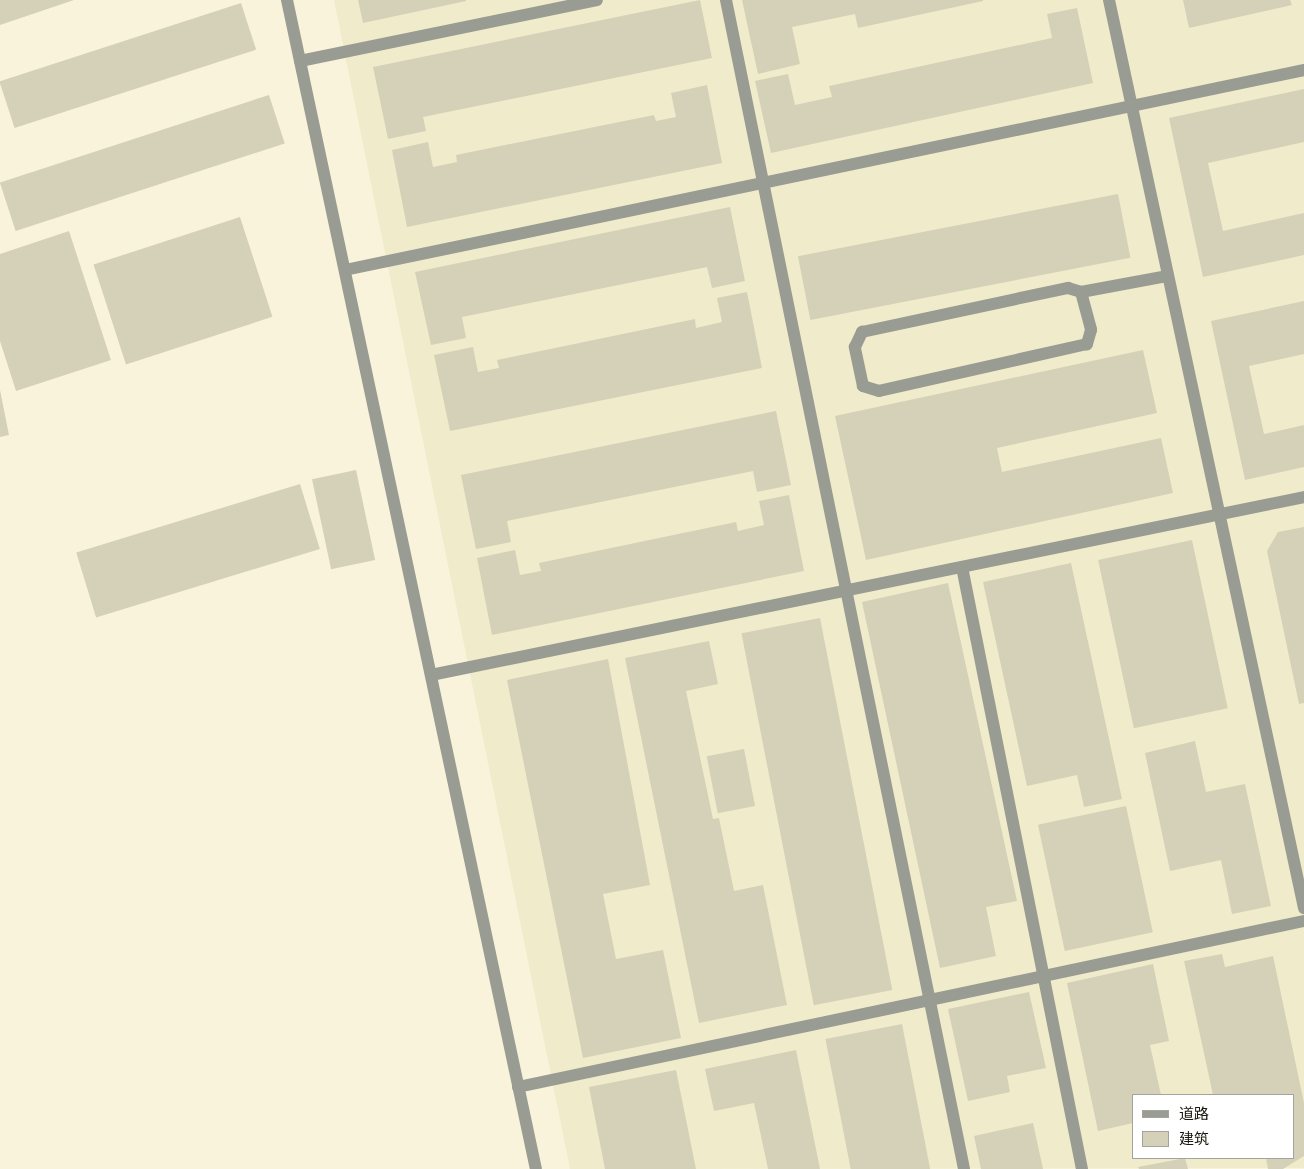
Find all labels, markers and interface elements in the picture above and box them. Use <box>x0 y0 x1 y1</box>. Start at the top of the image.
legend <box>1132 1094 1294 1159</box>
text: 道路 <box>1179 1102 1209 1125</box>
text: 建筑 <box>1179 1127 1209 1150</box>

